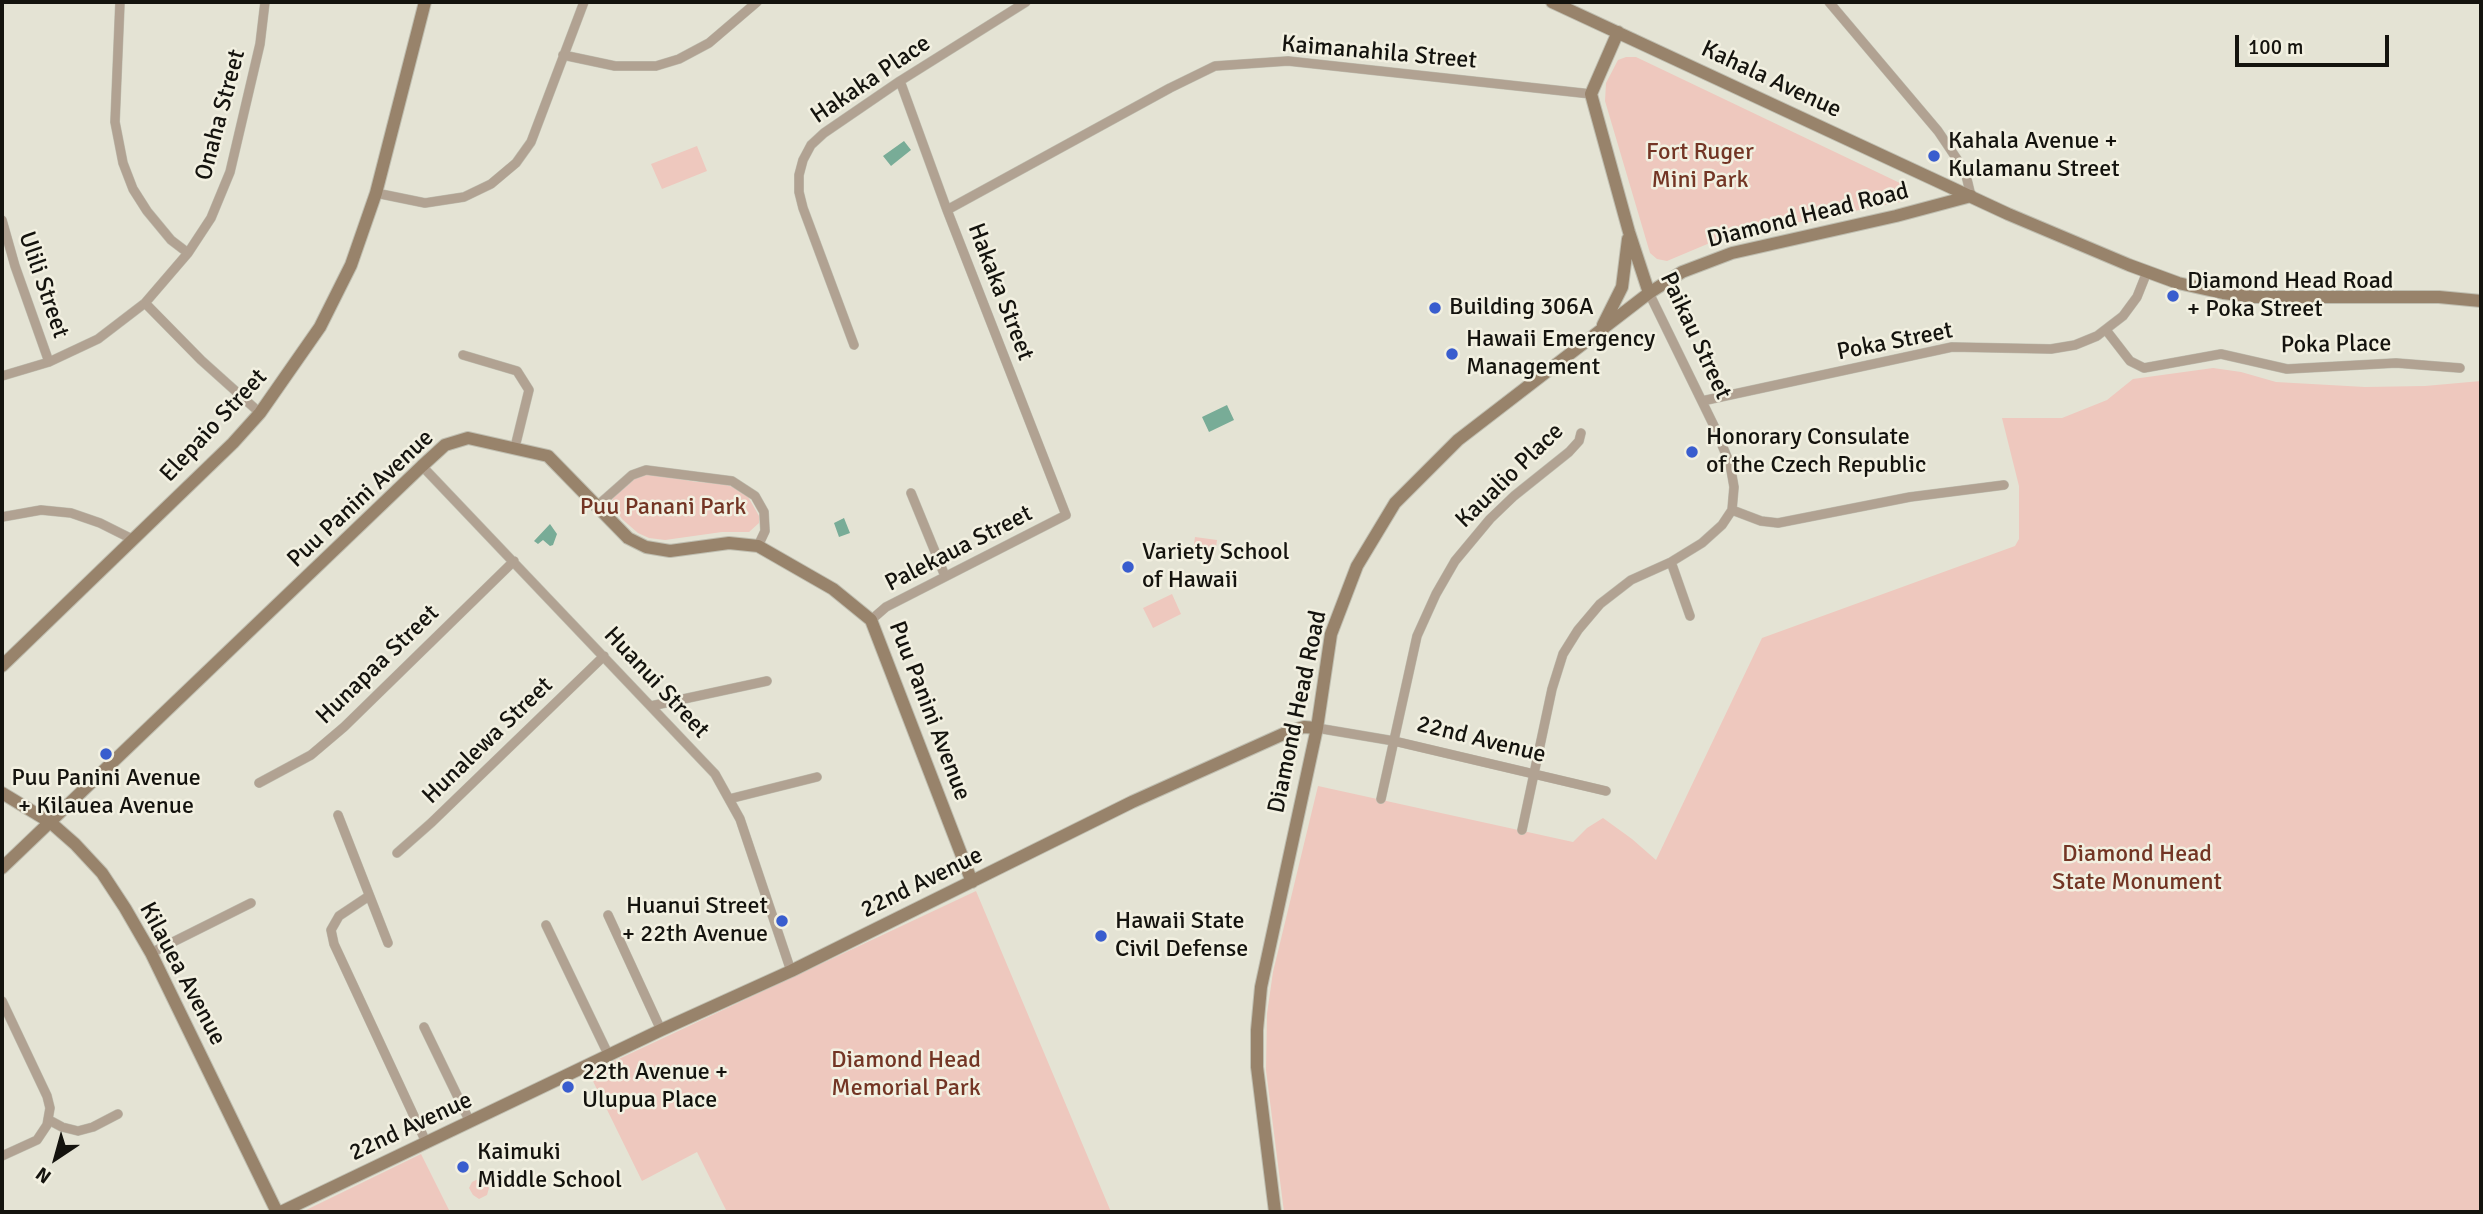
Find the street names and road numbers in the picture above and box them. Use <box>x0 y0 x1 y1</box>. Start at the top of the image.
street label: Hakaka Place <box>806 29 936 131</box>
street label: Kaimanahila Street <box>1280 30 1478 76</box>
street label: Kahala Avenue <box>1696 35 1846 125</box>
street label: Onaha Street <box>190 47 252 183</box>
street label: Diamond Head Road <box>1704 177 1912 255</box>
street label: Hakaka Street <box>961 219 1039 365</box>
street label: Ulili Street <box>11 228 75 342</box>
street label: Paikau Street <box>1653 268 1737 404</box>
street label: Poka Street <box>1835 317 1955 367</box>
street label: Poka Place <box>2280 330 2392 360</box>
street label: Elepaio Street <box>154 363 274 489</box>
street label: Kaualio Place <box>1450 417 1570 535</box>
street label: Puu Panini Avenue <box>282 424 440 574</box>
street label: Palekaua Street <box>881 500 1037 598</box>
street label: Hunapaa Street <box>311 599 445 731</box>
street label: Diamond Head Road <box>1262 608 1334 816</box>
street label: Puu Panini Avenue <box>882 617 976 805</box>
street label: Huanui Street <box>597 621 715 745</box>
street label: Hunalewa Street <box>417 672 559 810</box>
street label: 22nd Avenue <box>1413 710 1549 770</box>
street label: 22nd Avenue <box>856 841 988 925</box>
street label: Kilauea Avenue <box>132 898 232 1050</box>
street label: 22nd Avenue <box>345 1086 477 1168</box>

